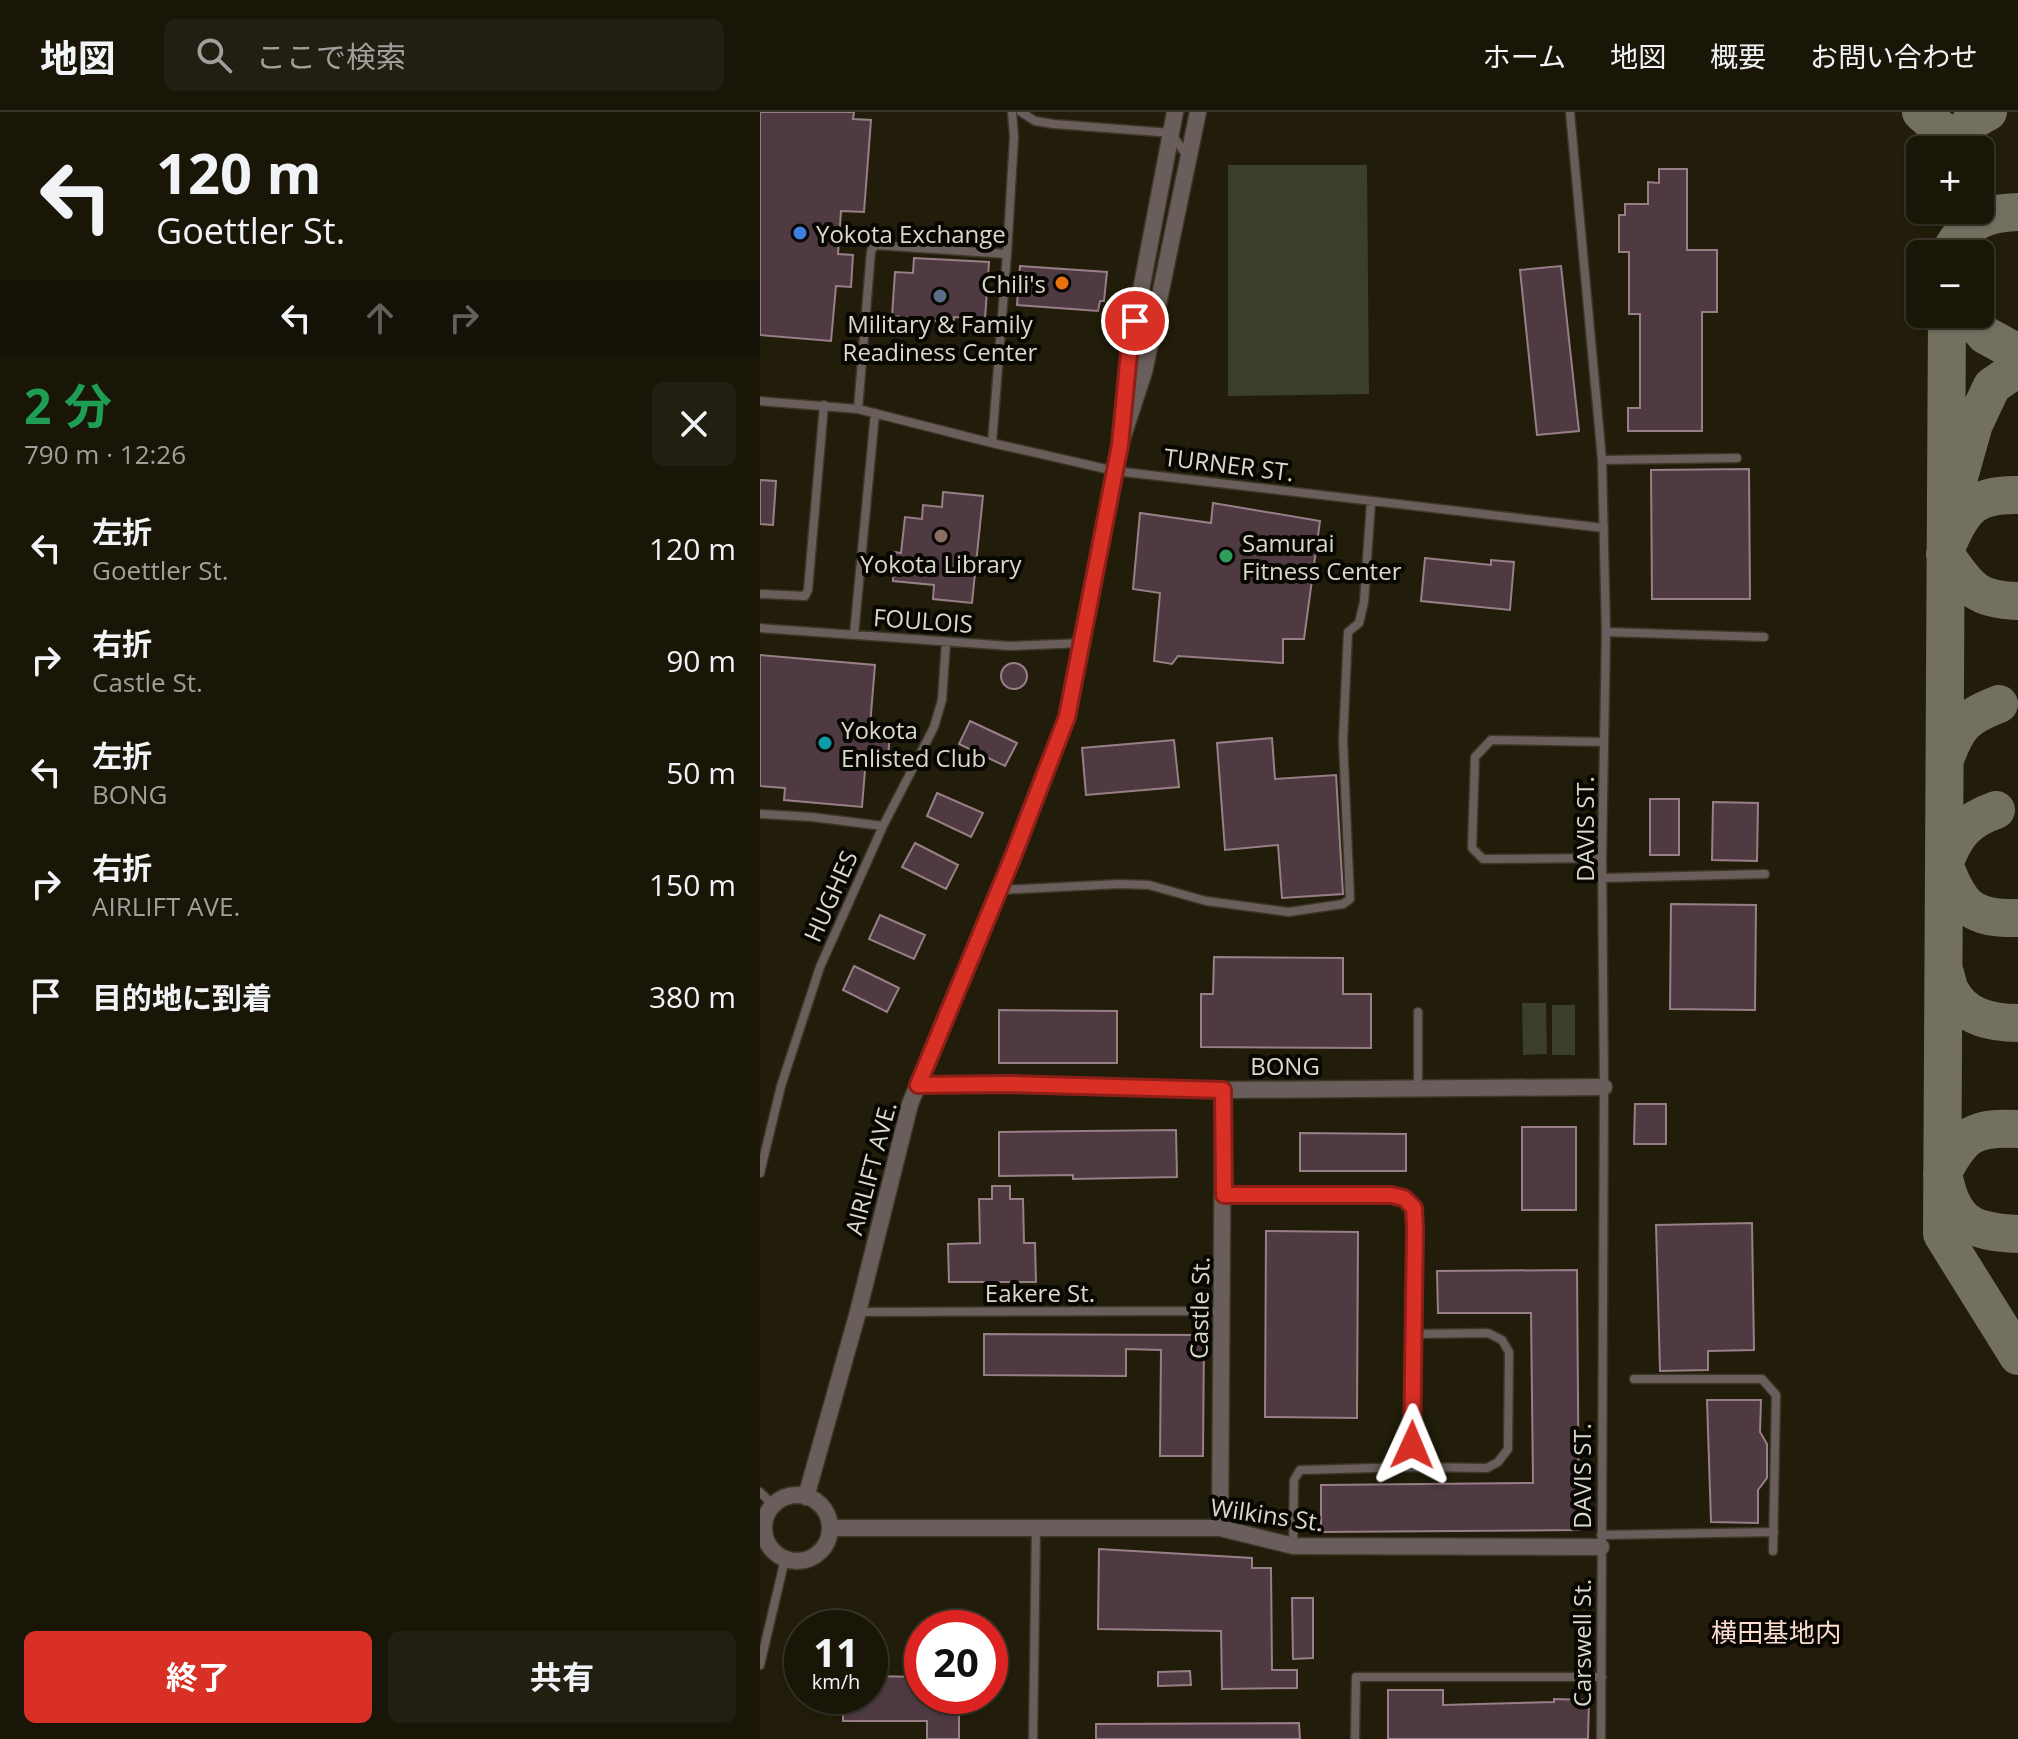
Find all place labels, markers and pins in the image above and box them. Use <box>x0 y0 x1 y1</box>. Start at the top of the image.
place label: Yokota Exchange <box>816 217 1006 250</box>
marker: Yokota Exchange <box>791 224 809 242</box>
place label: Chili's <box>981 267 1046 300</box>
marker: Chili's <box>1053 274 1071 292</box>
marker: Military & Family Readiness Center <box>931 287 949 305</box>
pin <box>1101 287 1169 355</box>
place label: Military & Family Readiness Center <box>843 307 1038 368</box>
place label: Samurai Fitness Center <box>1242 526 1402 587</box>
marker: Yokota Library <box>932 527 950 545</box>
place label: Yokota Library <box>860 547 1023 580</box>
marker: Samurai Fitness Center <box>1217 547 1235 565</box>
place label: Yokota Enlisted Club <box>841 713 986 774</box>
marker: Yokota Enlisted Club <box>816 734 834 752</box>

